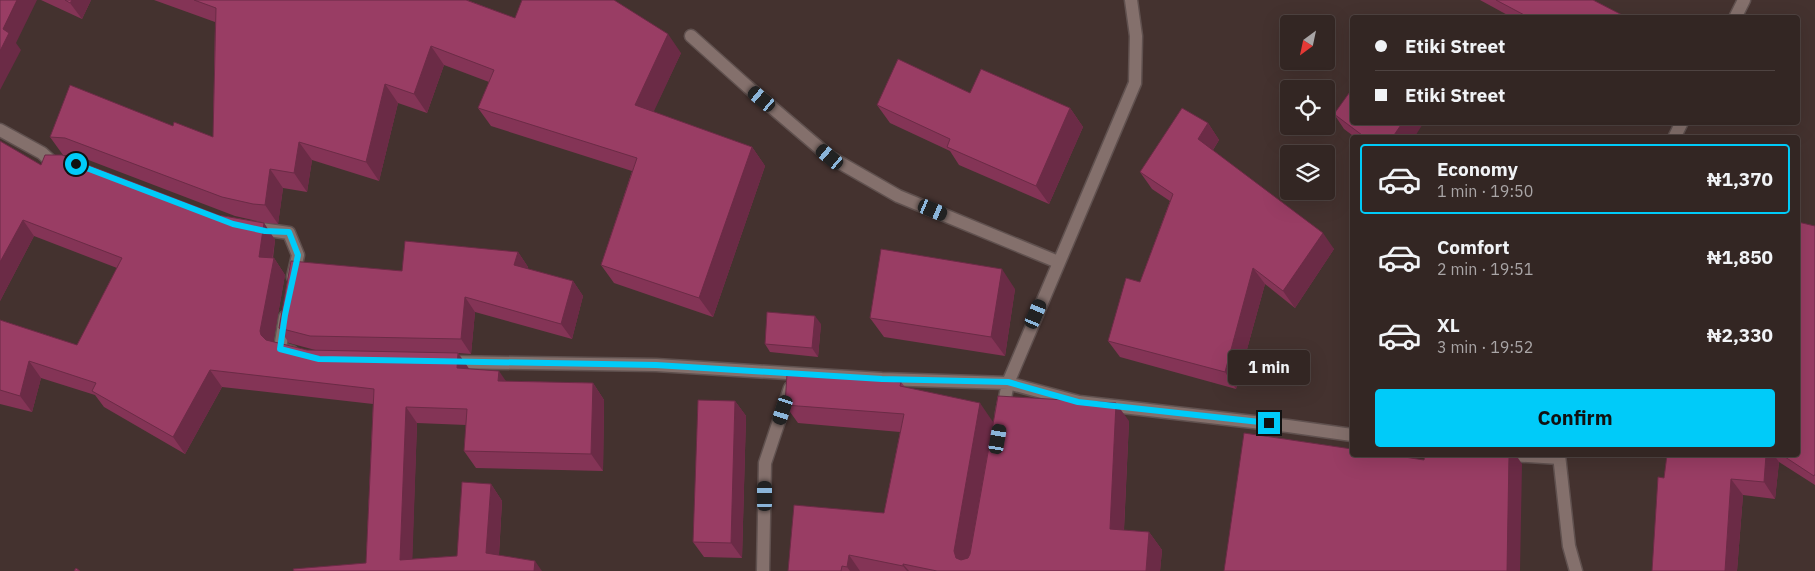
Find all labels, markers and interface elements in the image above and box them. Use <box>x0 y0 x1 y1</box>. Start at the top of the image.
north arrow <box>1280 15 1335 70</box>
map controls <box>1280 15 1335 200</box>
text: Etiki Street <box>1405 34 1505 58</box>
button: locate <box>1280 80 1335 135</box>
text: Etiki Street <box>1405 83 1505 107</box>
car <box>745 84 778 114</box>
car <box>813 142 846 172</box>
button: layers <box>1280 145 1335 200</box>
route start <box>65 153 87 175</box>
icon: car <box>1377 157 1422 202</box>
text: Economy <box>1437 157 1518 181</box>
text: ₦1,370 <box>1707 167 1773 191</box>
text: 1 min · 19:50 <box>1437 181 1533 201</box>
car <box>916 197 949 223</box>
icon: car <box>1377 235 1422 280</box>
text: Comfort <box>1437 235 1510 259</box>
text: ₦1,850 <box>1707 245 1773 269</box>
text: 2 min · 19:51 <box>1437 259 1533 279</box>
car <box>1023 297 1048 331</box>
icon: car <box>1377 313 1422 358</box>
text: XL <box>1437 313 1460 337</box>
text: ₦2,330 <box>1707 323 1773 347</box>
text: 3 min · 19:52 <box>1437 337 1533 357</box>
callout: 1 min <box>1228 350 1310 386</box>
text: 1 min <box>1248 357 1290 377</box>
button: Confirm <box>1375 389 1775 447</box>
car <box>771 393 794 427</box>
route end <box>1258 412 1280 434</box>
car <box>988 423 1007 455</box>
car <box>757 481 772 511</box>

